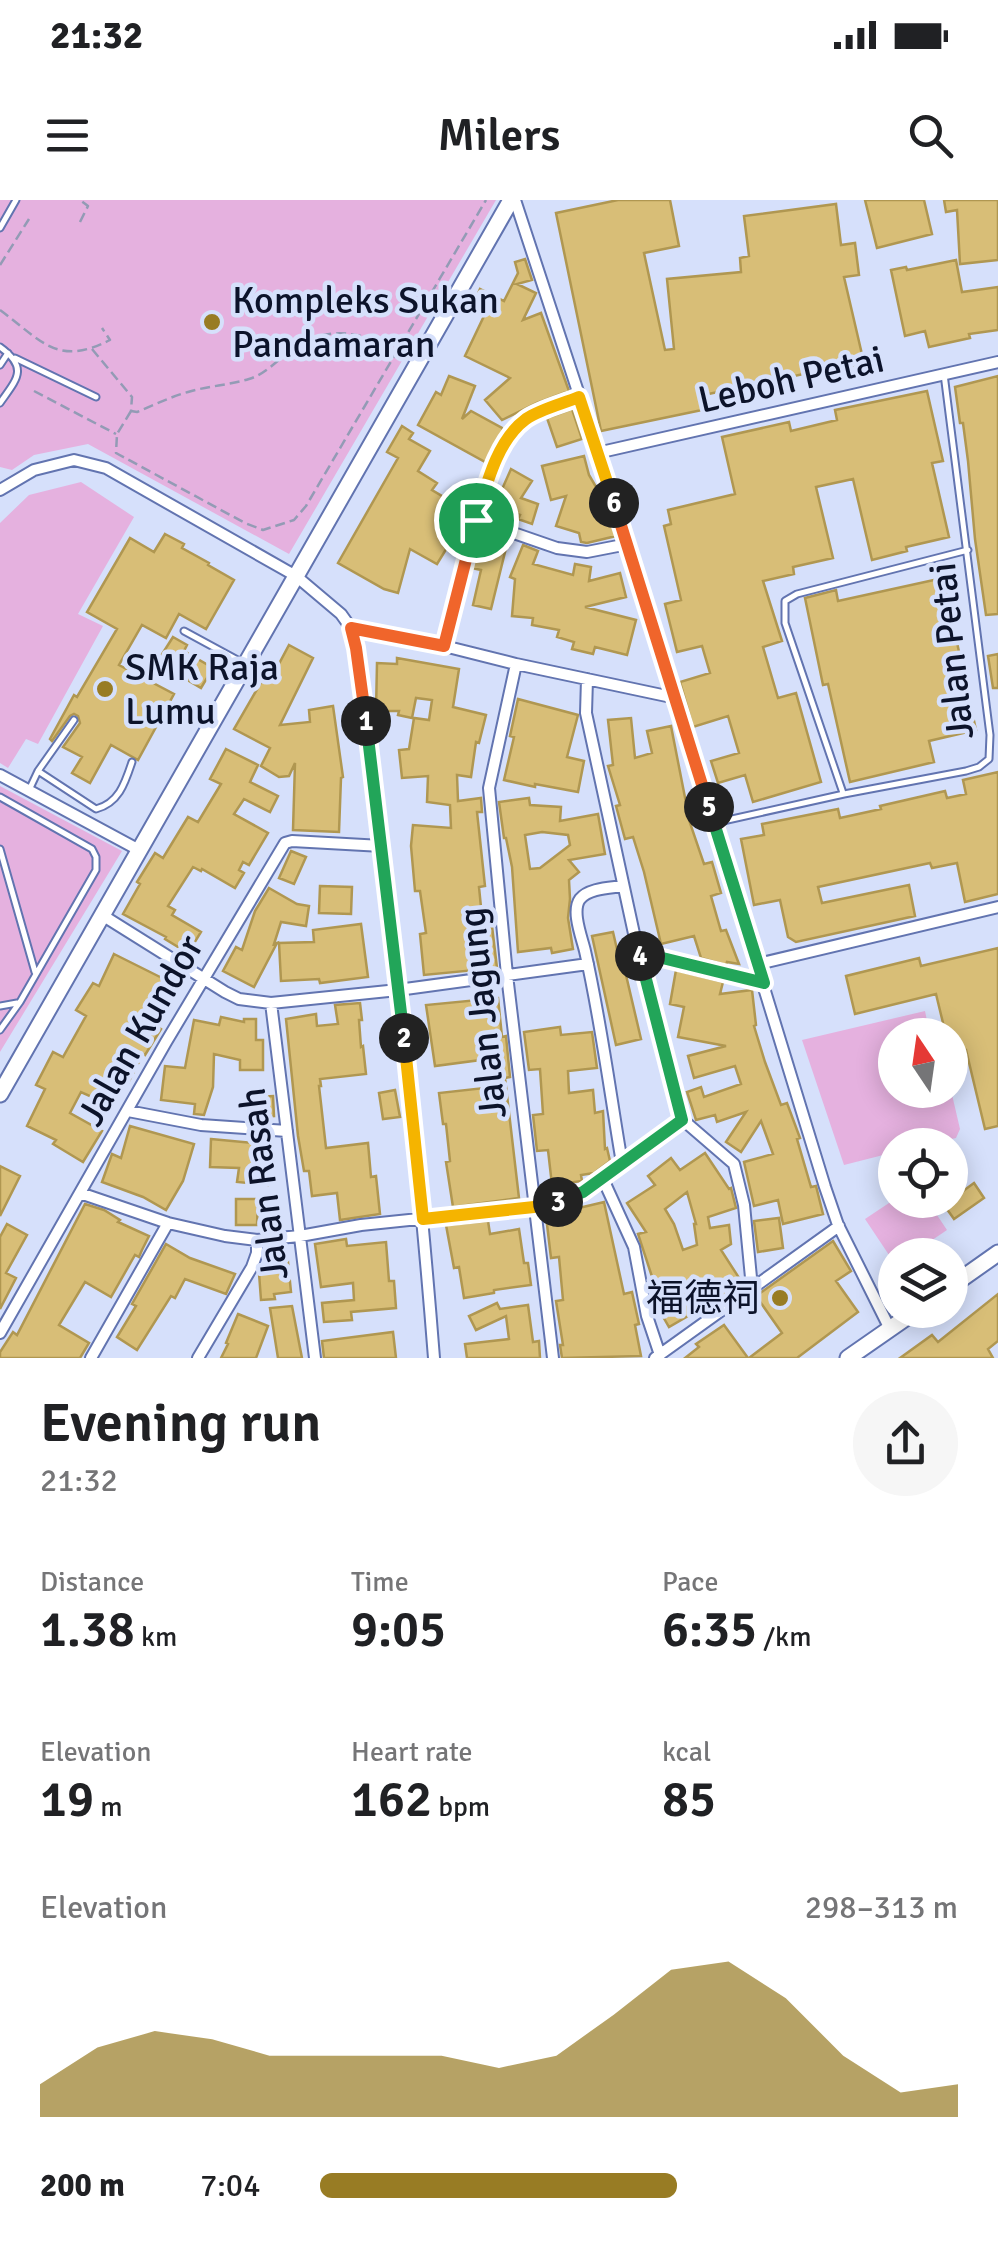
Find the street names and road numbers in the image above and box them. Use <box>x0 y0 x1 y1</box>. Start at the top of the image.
street label: Leboh Petai <box>694 335 889 424</box>
street label: Jalan Petai <box>919 560 984 742</box>
street label: Jalan Jagung <box>448 905 517 1121</box>
street label: Jalan Kundor <box>67 927 214 1134</box>
street label: Jalan Rasah <box>228 1085 299 1283</box>

